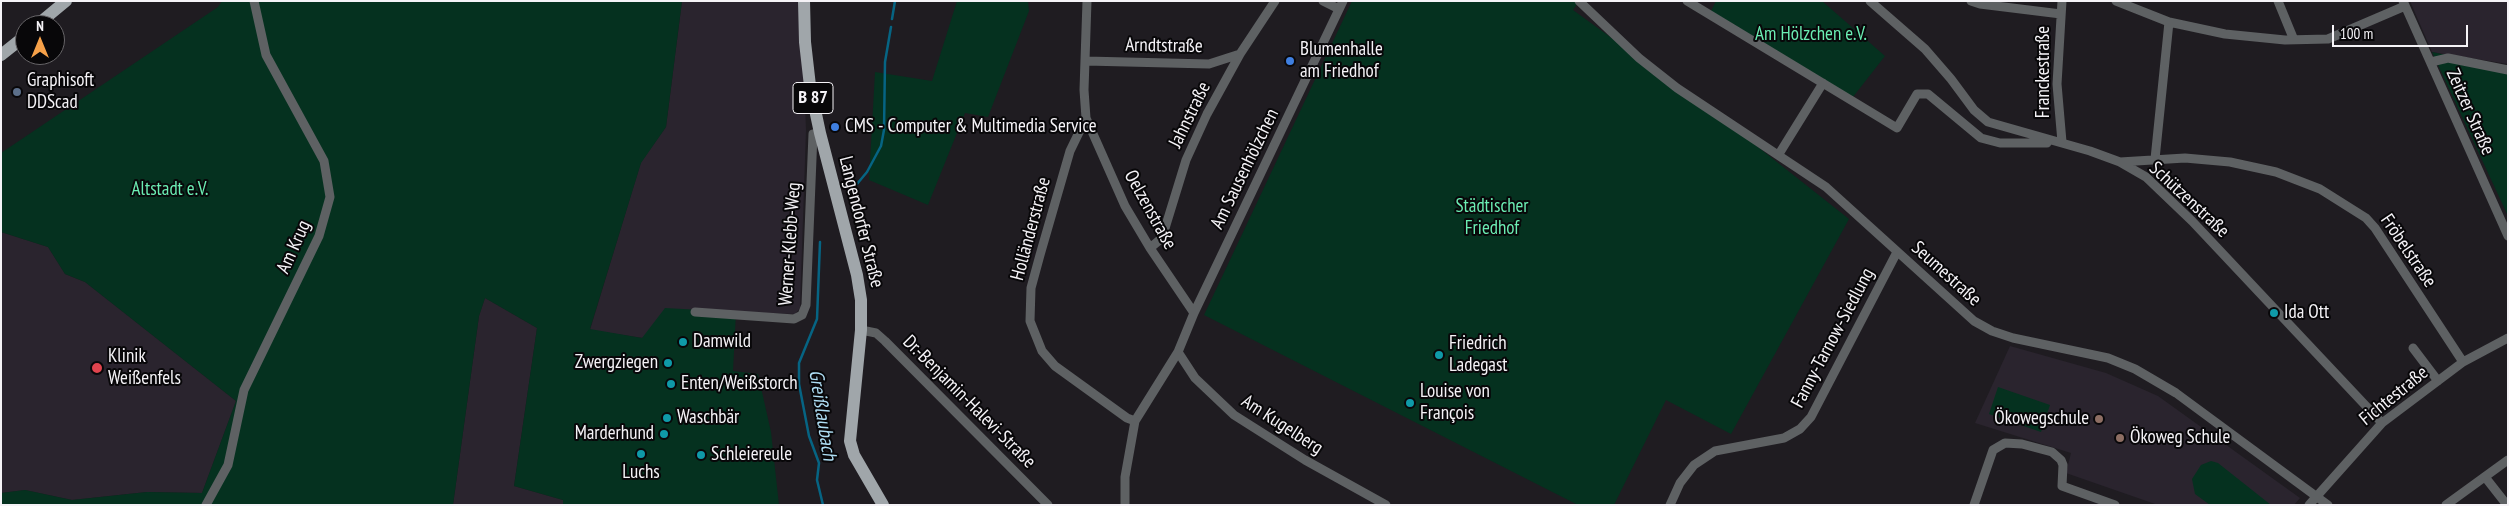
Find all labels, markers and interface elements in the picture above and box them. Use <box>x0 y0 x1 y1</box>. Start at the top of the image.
north arrow <box>15 15 65 65</box>
scale bar <box>2334 15 2470 47</box>
text: N <box>36 17 44 35</box>
park label: Am Hölzchen e.V. <box>1755 24 1867 46</box>
text: 100 m <box>2340 24 2373 43</box>
street label: Franckestraße <box>2033 26 2055 118</box>
street label: Arndtstraße <box>1125 34 1203 58</box>
place label: Blumenhalle am Friedhof <box>1300 39 1383 83</box>
marker: Blumenhalle am Friedhof <box>1284 55 1296 67</box>
street label: Zeitzer Straße <box>2441 65 2499 159</box>
place label: Graphisoft DDScad <box>27 70 94 114</box>
street label: Jahnstraße <box>1164 78 1216 152</box>
road number: B 87 <box>793 82 833 114</box>
marker: Graphisoft DDScad <box>11 86 23 98</box>
street label: Am Sausenhölzchen <box>1206 105 1284 233</box>
place label: CMS - Computer & Multimedia Service <box>845 116 1097 138</box>
marker: CMS - Computer & Multimedia Service <box>829 121 841 133</box>
street label: Langendorfer Straße <box>834 154 888 290</box>
street label: Schützenstraße <box>2144 157 2234 243</box>
street label: Oelzenstraße <box>1119 166 1181 254</box>
street label: Holländerstraße <box>1006 175 1056 283</box>
park label: Altstadt e.V. <box>132 179 208 201</box>
street label: Werner-Klebb-Weg <box>774 182 806 306</box>
park label: Städtischer Friedhof <box>1455 196 1529 240</box>
street label: Fröbelstraße <box>2375 210 2441 292</box>
street label: Am Krug <box>272 217 316 277</box>
street label: Seumestraße <box>1906 237 1986 311</box>
street label: Fanny-Tarnow-Siedlung <box>1787 264 1879 412</box>
place label: Ida Ott <box>2284 302 2329 324</box>
marker: Ida Ott <box>2268 307 2280 319</box>
place label: Damwild <box>693 331 751 353</box>
street label: Dr.-Benjamin-Halevi-Straße <box>898 331 1040 473</box>
place label: Friedrich Ladegast <box>1449 333 1508 377</box>
marker: Damwild <box>677 336 689 348</box>
place label: Klinik Weißenfels <box>108 346 181 390</box>
marker: Friedrich Ladegast <box>1433 349 1445 361</box>
place label: Zwergziegen <box>575 352 658 374</box>
marker: Zwergziegen <box>662 357 674 369</box>
marker: Klinik Weißenfels <box>90 361 104 375</box>
street label: Fichtestraße <box>2355 361 2433 431</box>
water label: Greißlaubach <box>803 368 841 462</box>
place label: Enten/Weißstorch <box>681 373 798 395</box>
marker: Enten/Weißstorch <box>665 378 677 390</box>
place label: Louise von François <box>1420 381 1490 425</box>
street label: Am Kugelberg <box>1237 390 1327 460</box>
marker: Louise von François <box>1404 397 1416 409</box>
place label: Waschbär <box>677 407 739 429</box>
place label: Ökowegschule <box>1994 408 2089 430</box>
marker: Waschbär <box>661 412 673 424</box>
marker: Ökowegschule <box>2093 413 2105 425</box>
place label: Marderhund <box>575 423 654 445</box>
place label: Ökoweg Schule <box>2130 427 2230 449</box>
marker: Marderhund <box>658 428 670 440</box>
marker: Ökoweg Schule <box>2114 432 2126 444</box>
place label: Schleiereule <box>711 444 792 466</box>
marker: Luchs <box>635 448 647 460</box>
marker: Schleiereule <box>695 449 707 461</box>
place label: Luchs <box>622 462 660 484</box>

